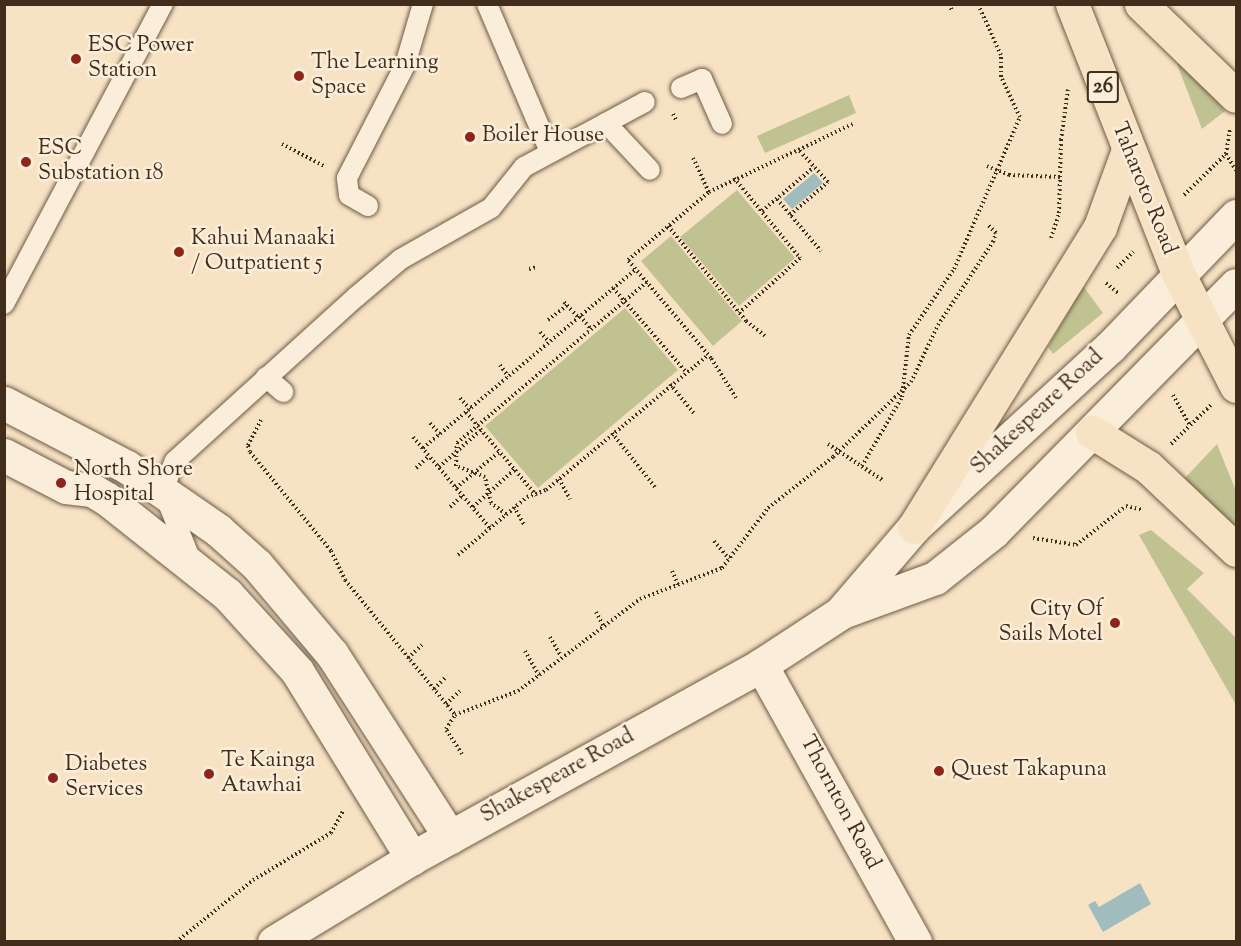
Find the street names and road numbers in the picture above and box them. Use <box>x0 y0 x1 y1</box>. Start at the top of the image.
road number: 26 <box>1086 69 1120 105</box>
street label: Taharoto Road <box>1104 119 1182 259</box>
street label: Shakespeare Road <box>966 345 1110 481</box>
street label: Shakespeare Road <box>477 724 639 830</box>
street label: Thornton Road <box>793 731 885 875</box>

